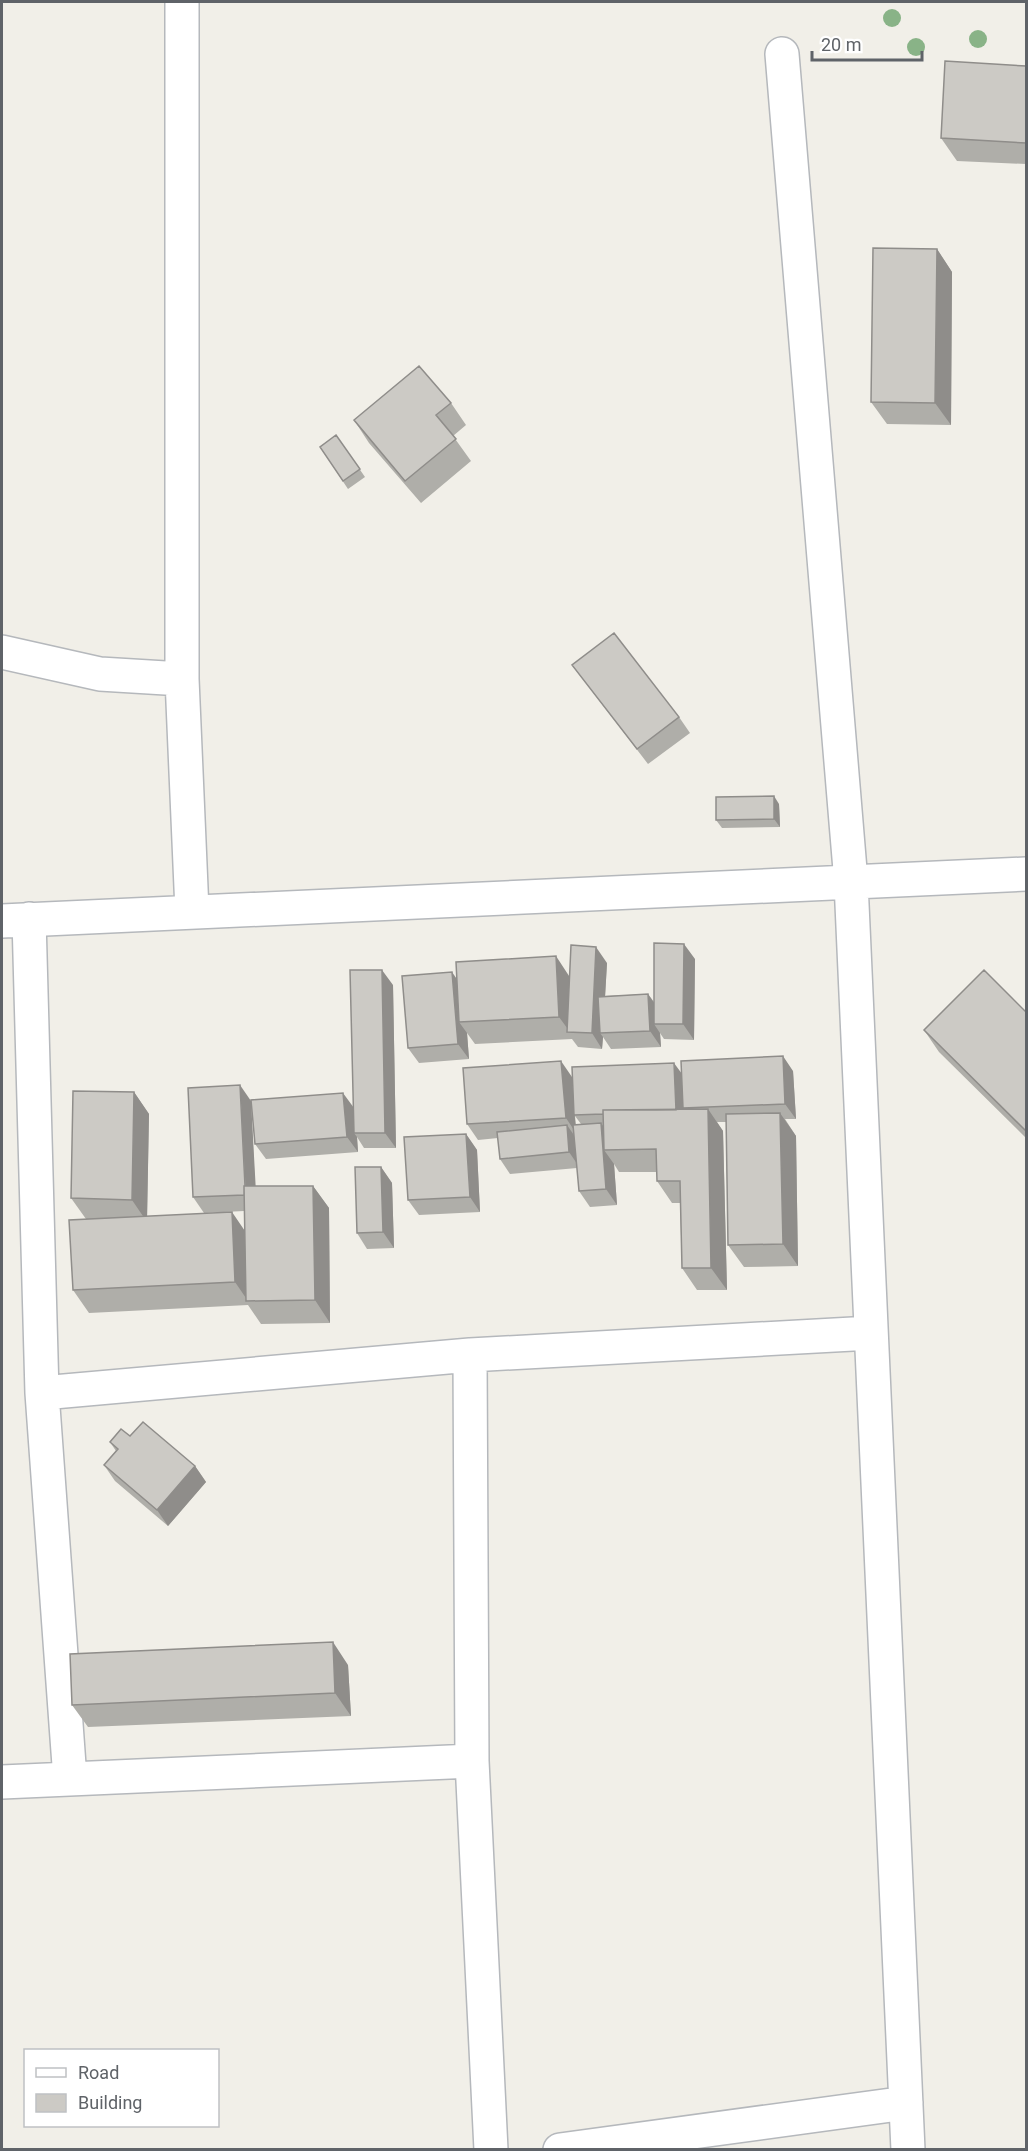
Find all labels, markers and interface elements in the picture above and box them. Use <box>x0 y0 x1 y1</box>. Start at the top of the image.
scale bar <box>812 24 922 62</box>
text: 20 m <box>821 34 861 55</box>
legend <box>24 2049 219 2127</box>
text: Road <box>78 2062 119 2083</box>
text: Building <box>78 2092 142 2113</box>

